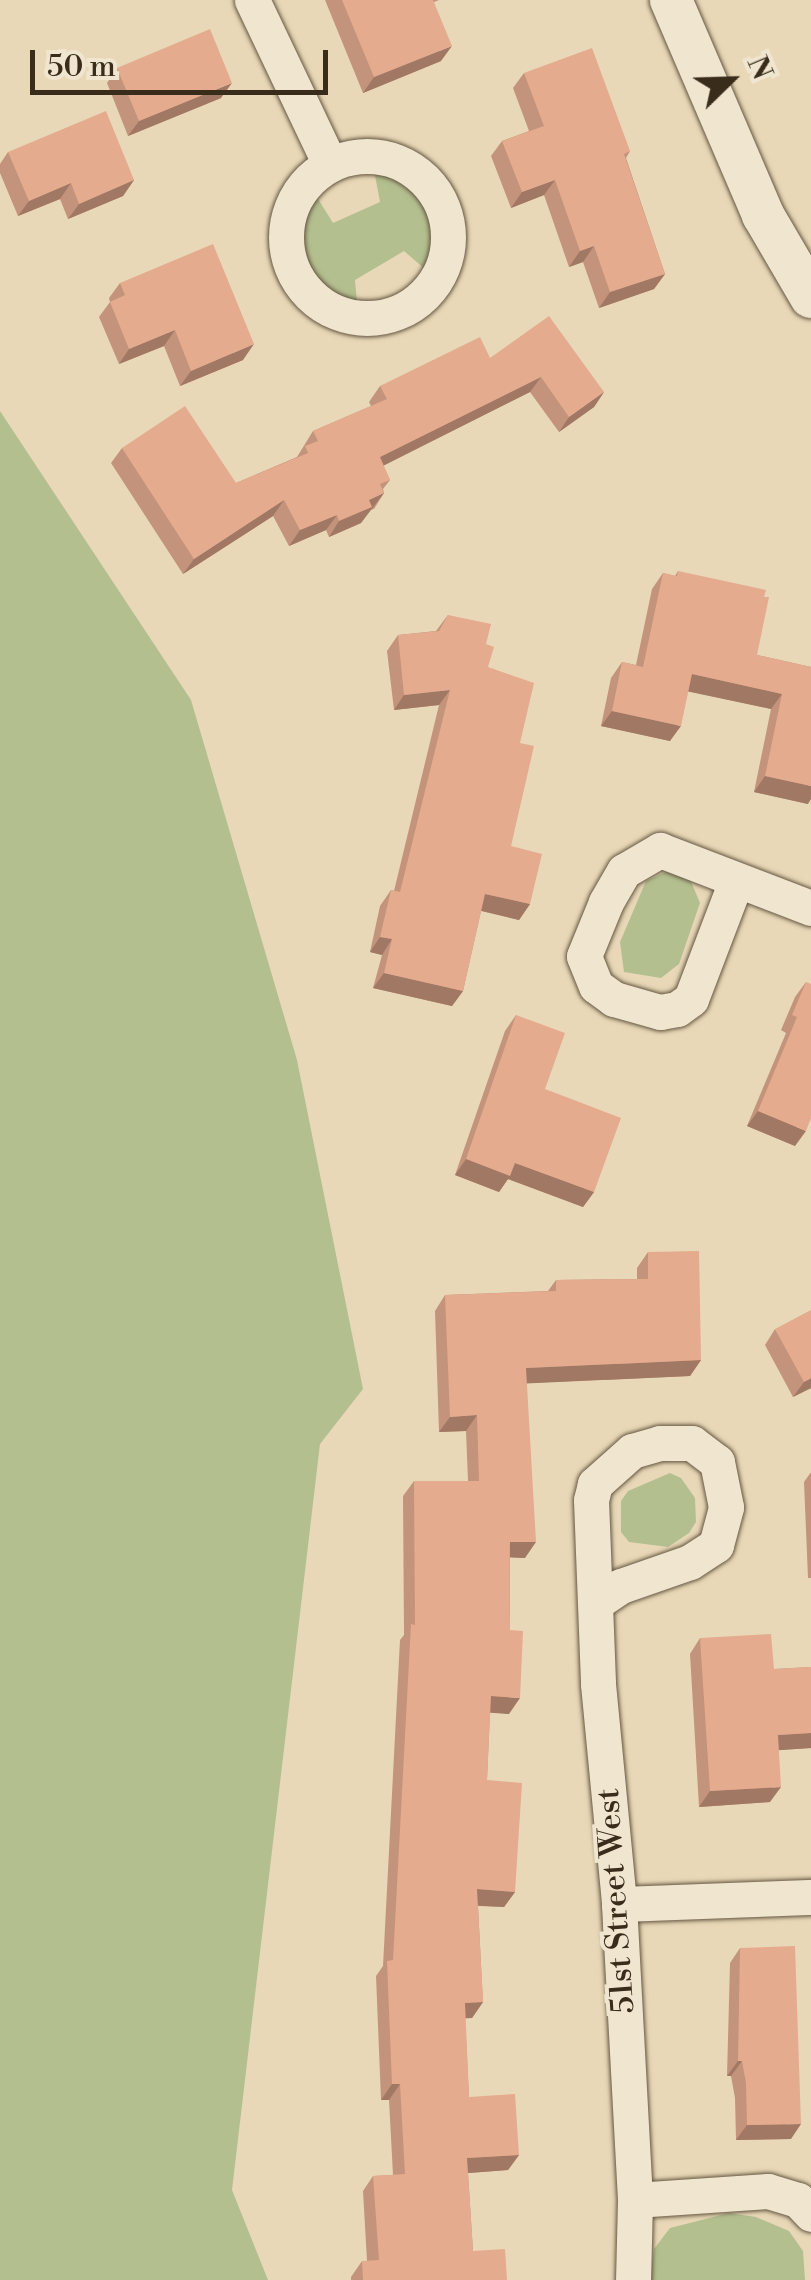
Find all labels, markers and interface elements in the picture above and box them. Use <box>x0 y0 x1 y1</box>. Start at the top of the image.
scale bar <box>35 30 332 92</box>
north arrow <box>681 30 781 130</box>
text: 50 m <box>47 48 116 86</box>
text: N <box>739 51 780 85</box>
street label: 51st Street West <box>589 1787 643 2015</box>

